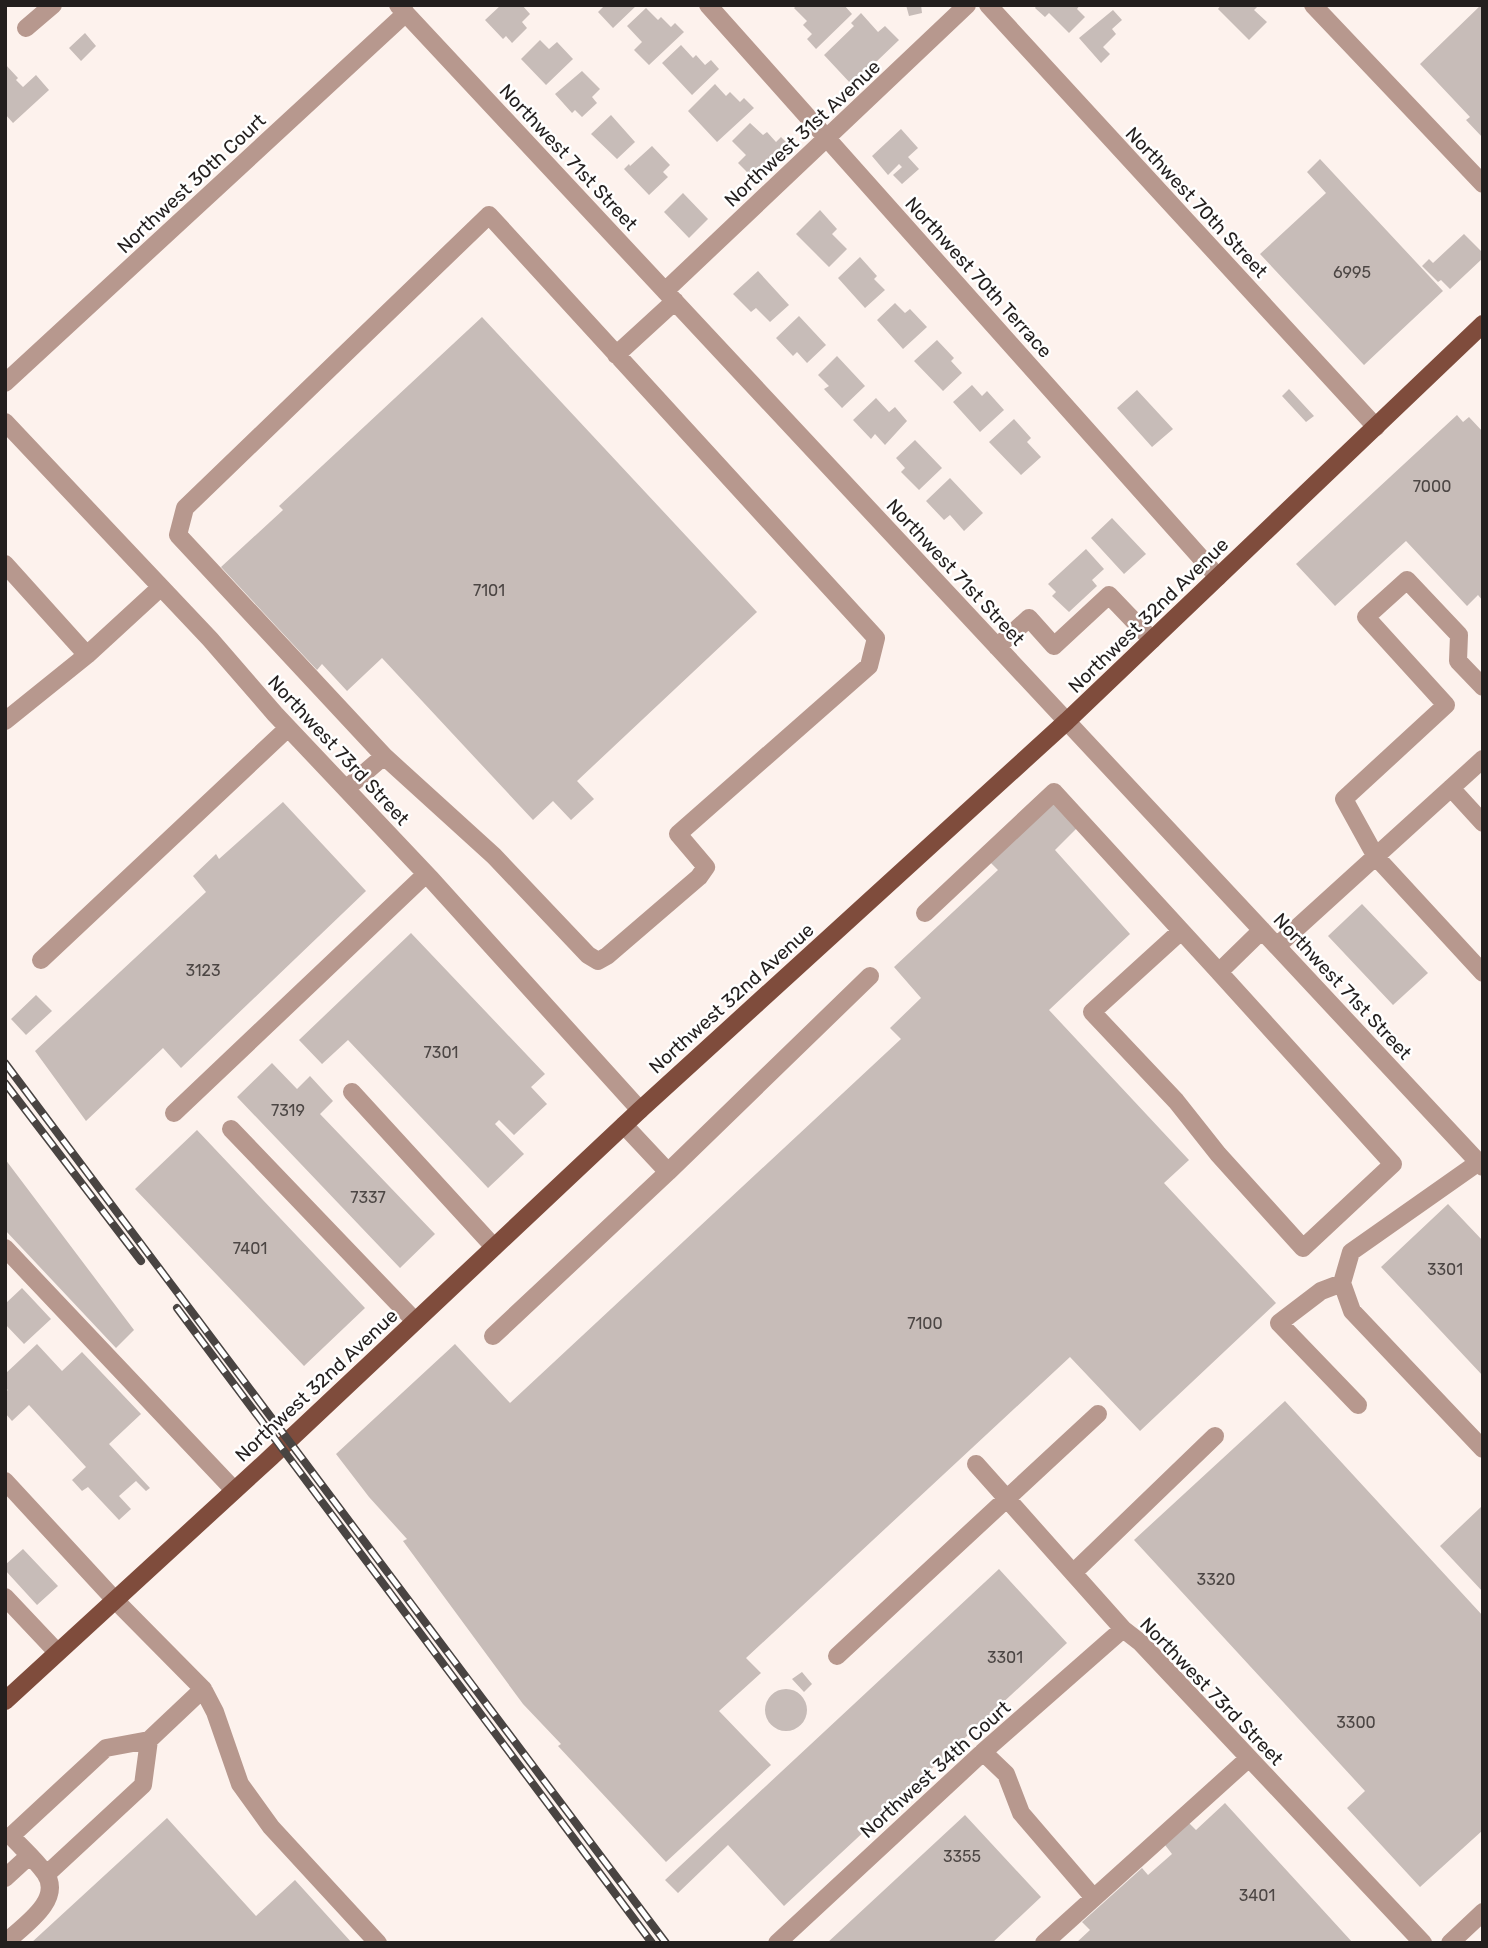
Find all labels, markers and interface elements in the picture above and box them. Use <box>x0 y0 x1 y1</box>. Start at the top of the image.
street label: Northwest 31st Avenue <box>720 55 885 212</box>
street label: Northwest 71st Street <box>495 79 643 236</box>
street label: Northwest 30th Court <box>112 108 271 258</box>
street label: Northwest 70th Street <box>1121 122 1273 283</box>
street label: Northwest 70th Terrace <box>900 192 1057 362</box>
house number: 6995 <box>1333 263 1371 282</box>
house number: 7000 <box>1413 477 1451 496</box>
street label: Northwest 71st Street <box>882 494 1030 651</box>
street label: Northwest 32nd Avenue <box>1064 533 1233 698</box>
house number: 7101 <box>473 581 505 600</box>
street label: Northwest 73rd Street <box>263 671 414 831</box>
street label: Northwest 71st Street <box>1269 908 1417 1065</box>
street label: Northwest 32nd Avenue <box>644 918 818 1078</box>
house number: 3123 <box>185 961 221 980</box>
house number: 7301 <box>424 1043 458 1062</box>
house number: 7319 <box>271 1101 305 1120</box>
house number: 7337 <box>350 1188 386 1207</box>
house number: 7401 <box>233 1239 267 1258</box>
house number: 3301 <box>1427 1260 1463 1279</box>
street label: Northwest 32nd Avenue <box>230 1304 402 1467</box>
house number: 7100 <box>907 1314 943 1333</box>
house number: 3320 <box>1197 1570 1235 1589</box>
street label: Northwest 73rd Street <box>1135 1613 1289 1770</box>
house number: 3301 <box>987 1648 1023 1667</box>
street label: Northwest 34th Court <box>856 1696 1016 1843</box>
house number: 3300 <box>1336 1713 1376 1732</box>
house number: 3355 <box>943 1847 981 1866</box>
house number: 3401 <box>1239 1886 1275 1905</box>

